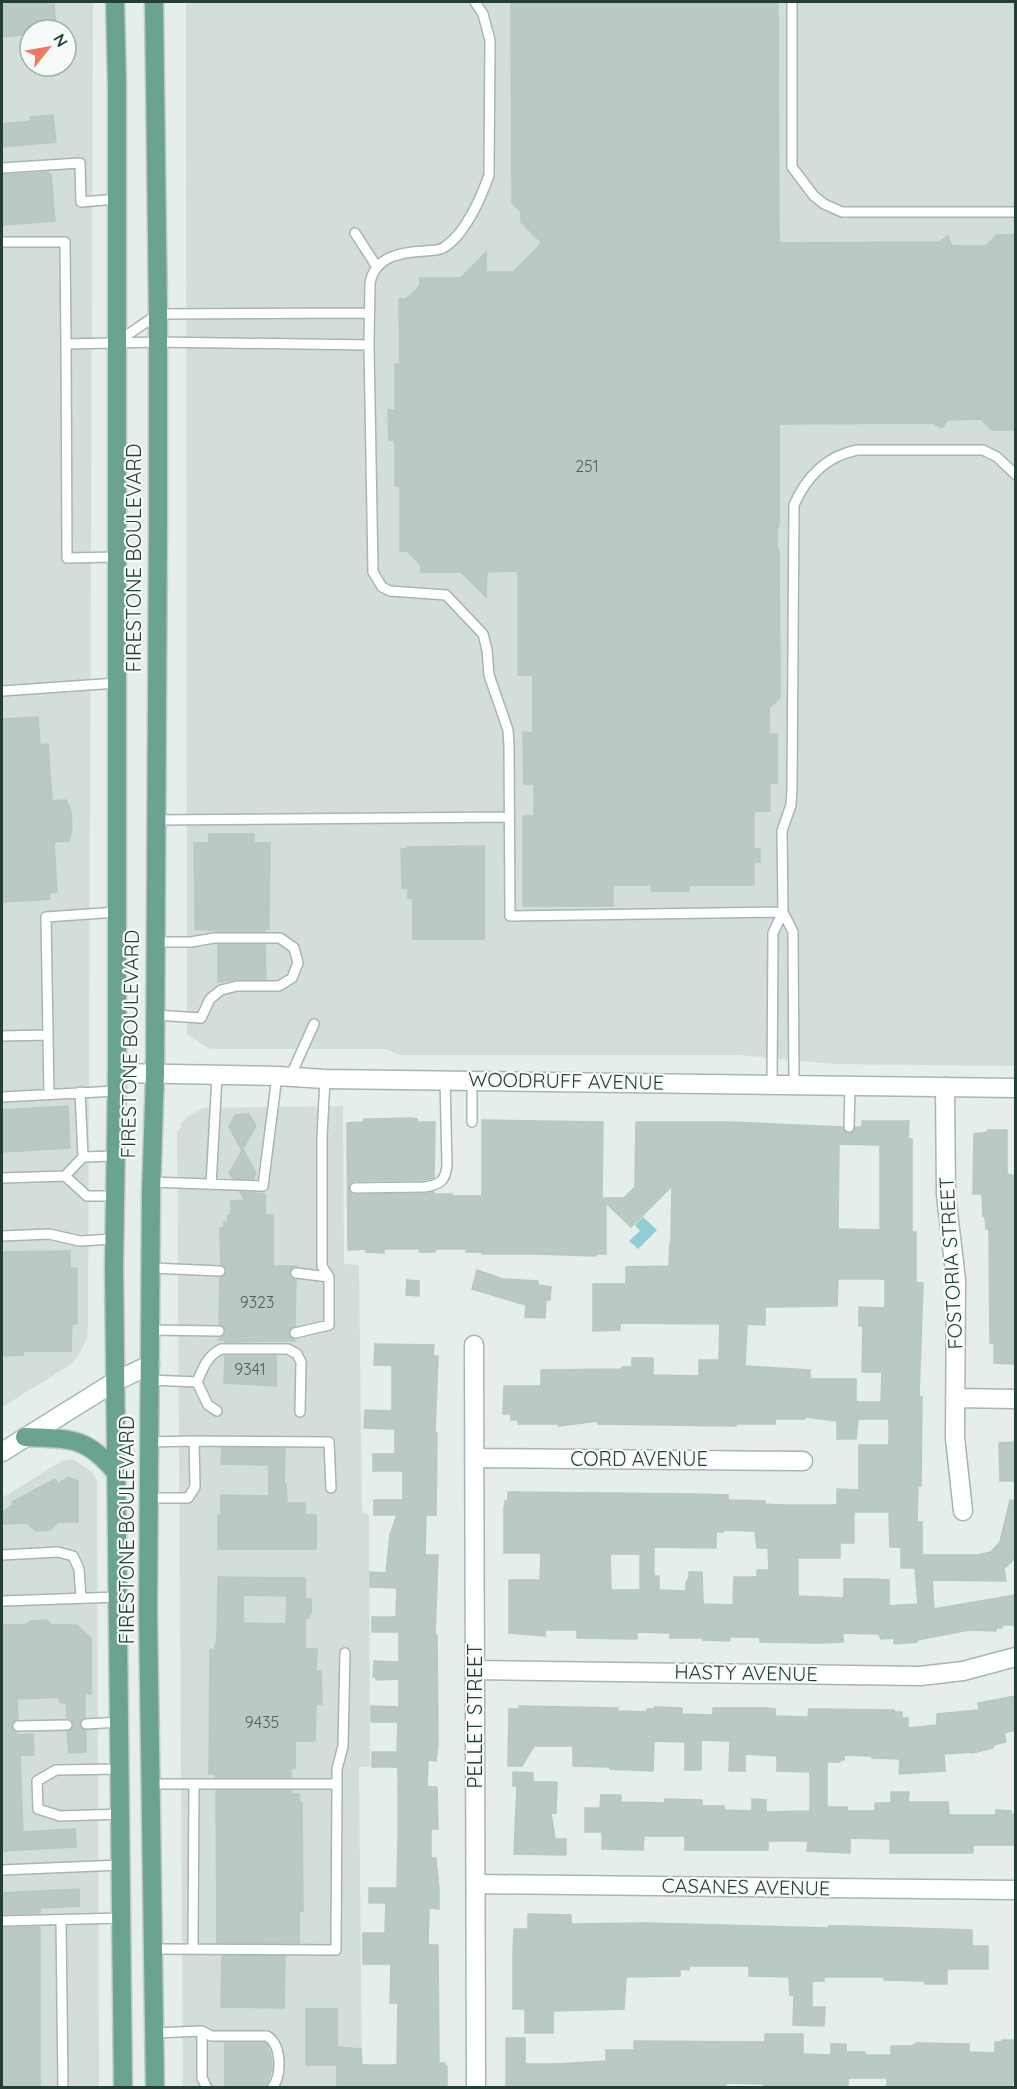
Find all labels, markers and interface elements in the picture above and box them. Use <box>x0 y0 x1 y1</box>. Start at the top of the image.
north arrow <box>18 18 78 78</box>
text: N <box>49 30 72 50</box>
street label: FIRESTONE BOULEVARD <box>121 444 146 672</box>
house number: 251 <box>575 456 599 476</box>
street label: FIRESTONE BOULEVARD <box>115 929 144 1159</box>
street label: WOODRUFF AVENUE <box>468 1066 664 1095</box>
street label: FOSTORIA STREET <box>933 1176 968 1350</box>
house number: 9323 <box>240 1292 274 1312</box>
house number: 9341 <box>234 1359 266 1379</box>
street label: FIRESTONE BOULEVARD <box>114 1416 139 1644</box>
street label: CORD AVENUE <box>570 1446 708 1471</box>
street label: PELLET STREET <box>462 1644 487 1788</box>
street label: HASTY AVENUE <box>674 1659 818 1686</box>
house number: 9435 <box>245 1712 279 1732</box>
street label: CASANES AVENUE <box>661 1873 831 1900</box>

